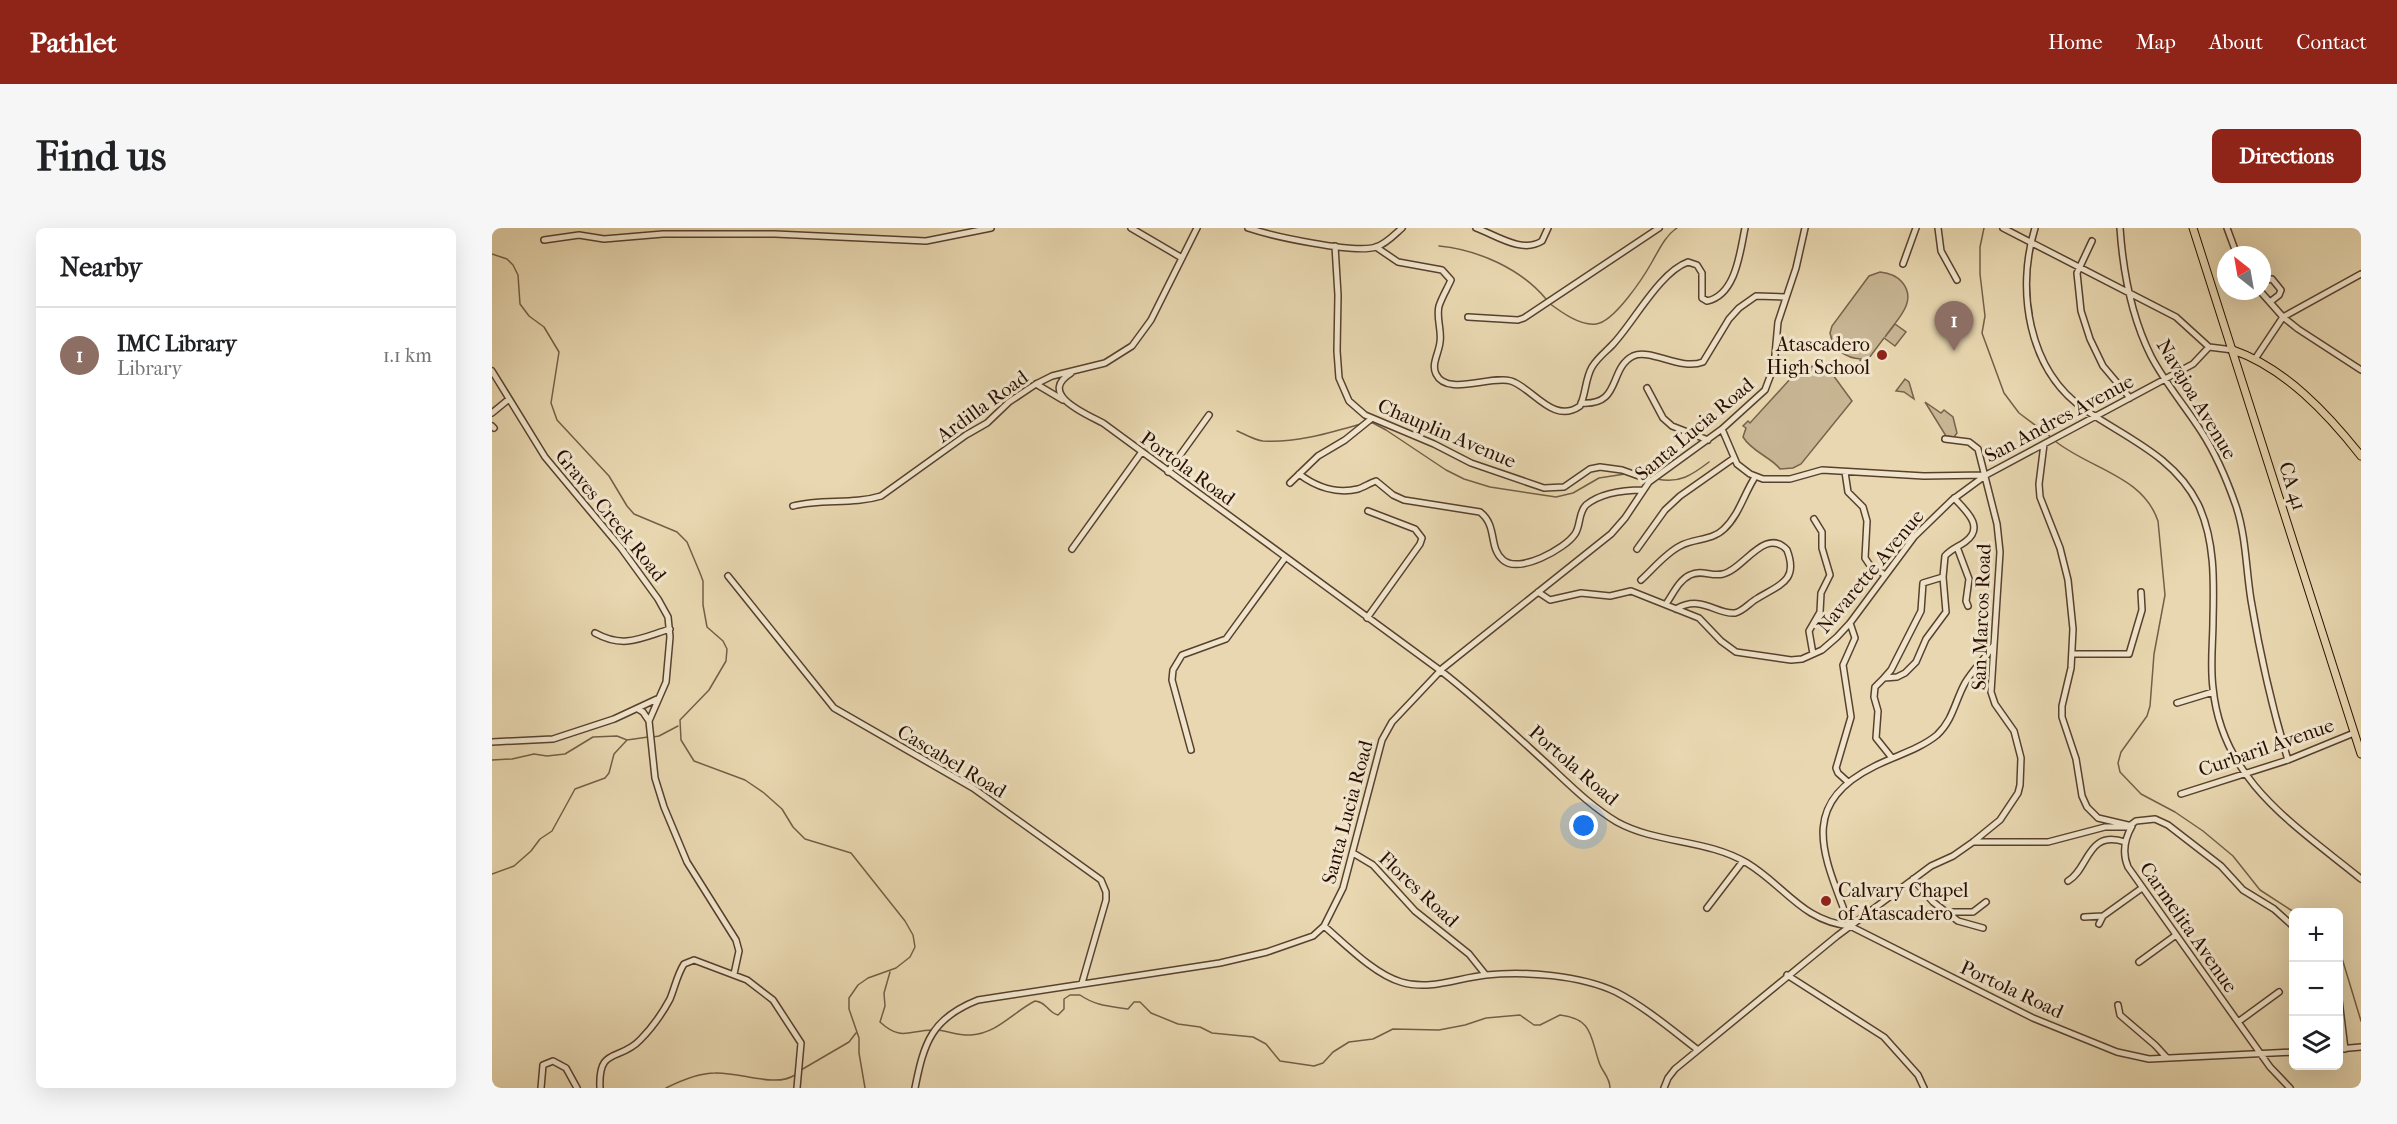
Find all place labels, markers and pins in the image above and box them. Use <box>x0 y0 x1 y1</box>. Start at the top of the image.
pin: 1 <box>1934 302 1974 351</box>
place label: Atascadero High School <box>1766 333 1870 379</box>
marker: Atascadero High School <box>1875 348 1889 362</box>
place label: Calvary Chapel of Atascadero <box>1838 879 1969 925</box>
marker: Calvary Chapel of Atascadero <box>1819 894 1833 908</box>

